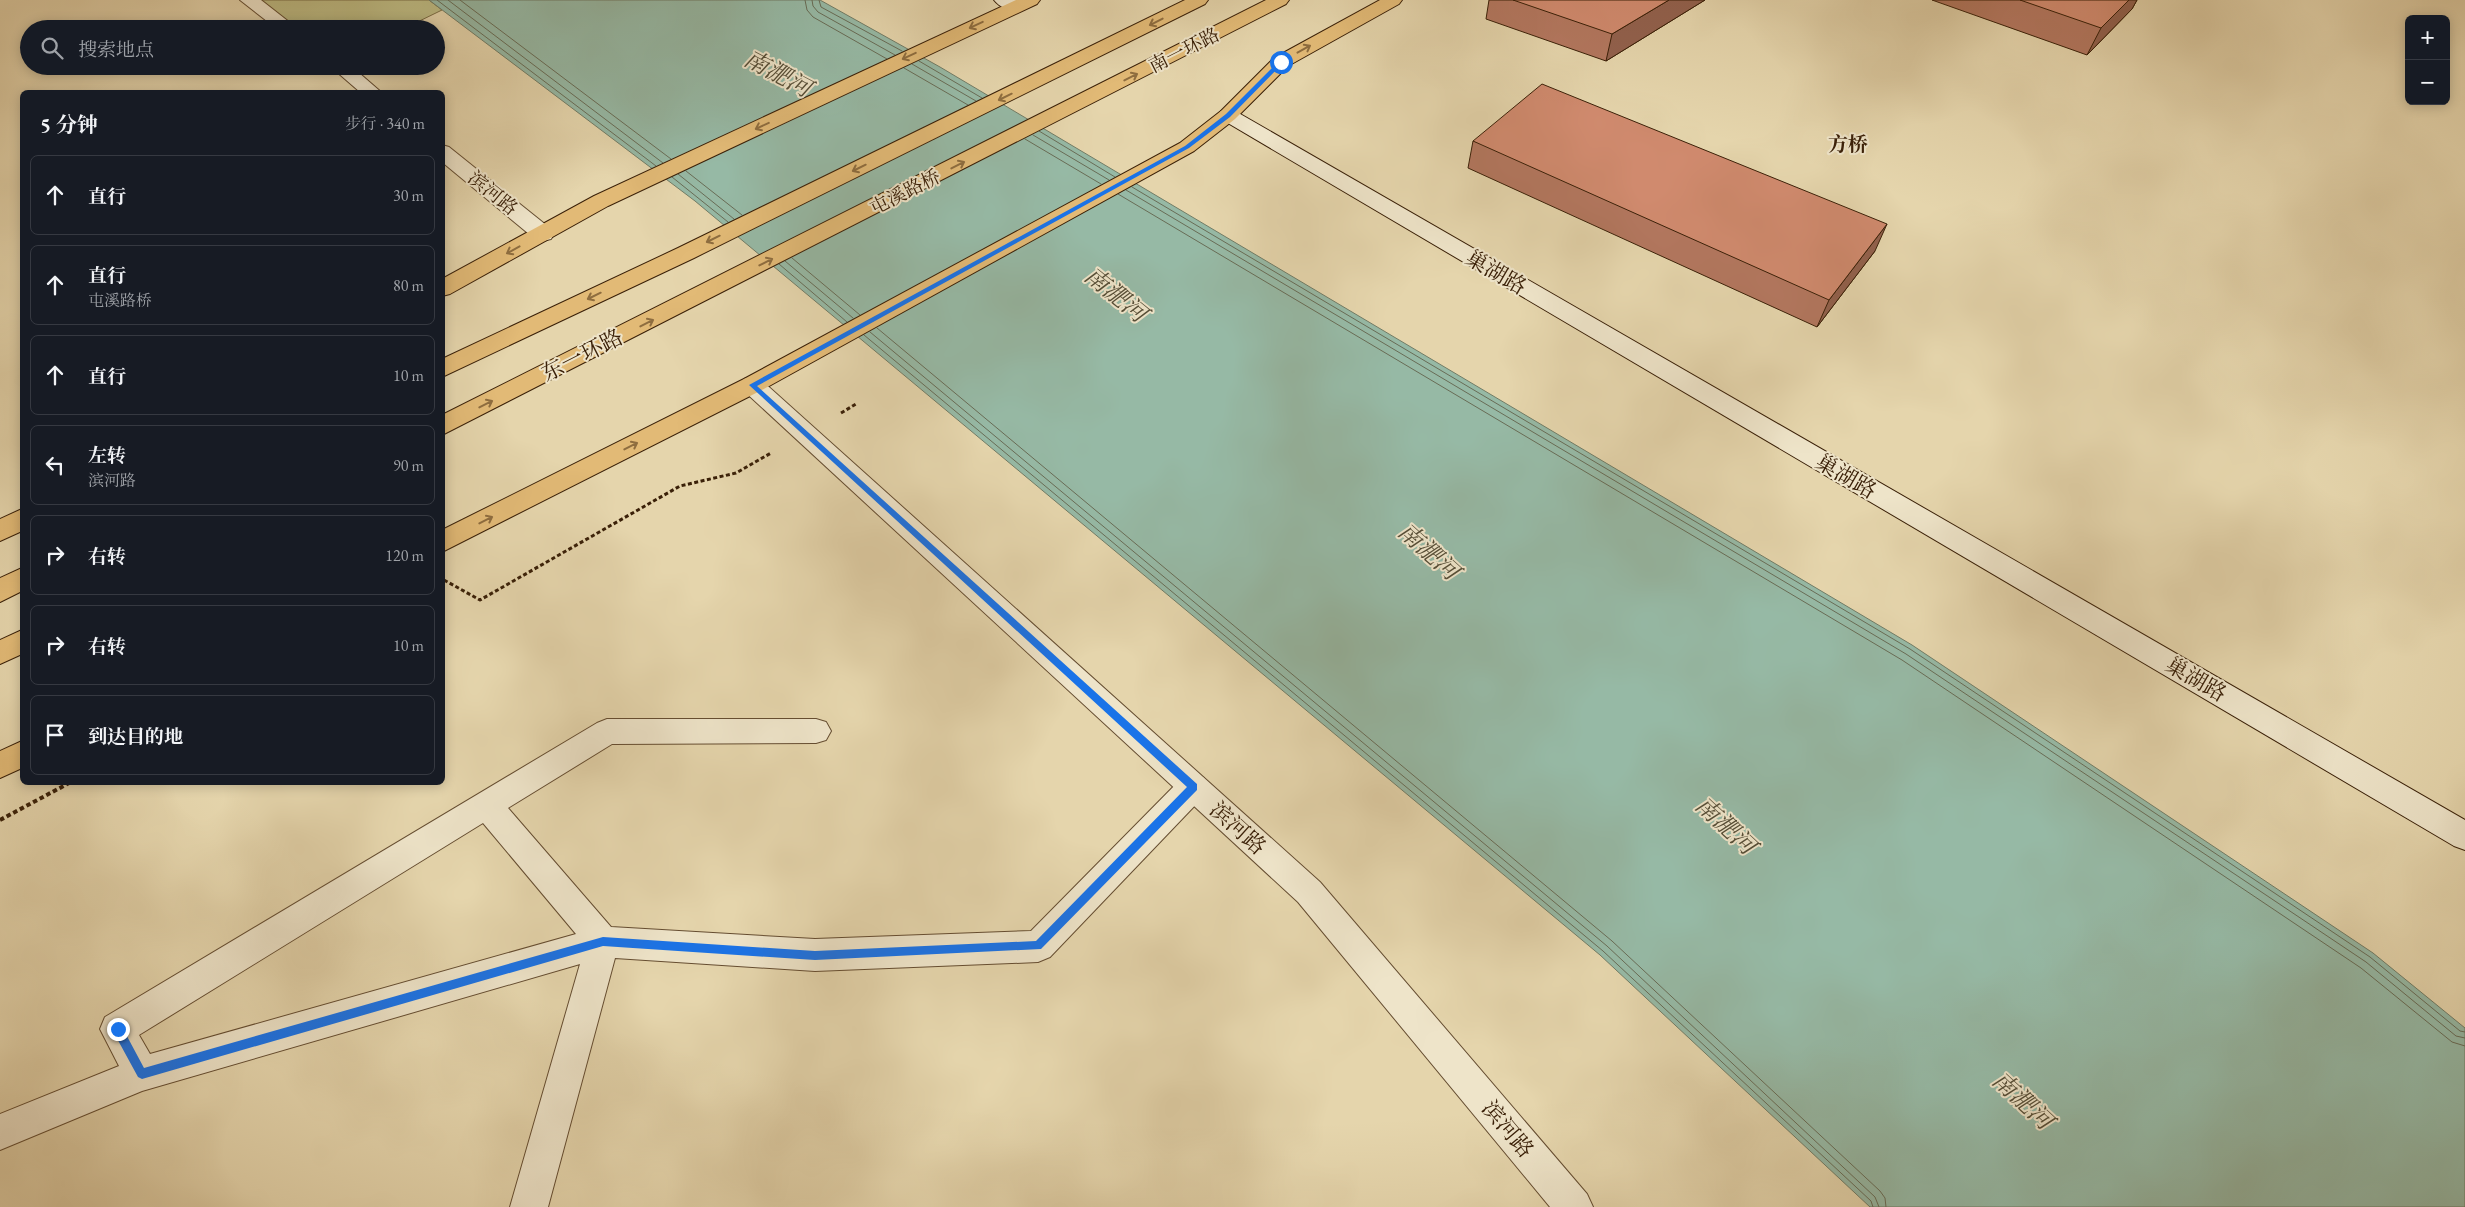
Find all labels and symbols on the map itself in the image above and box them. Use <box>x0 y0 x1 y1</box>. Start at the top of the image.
one-way arrow <box>1148 17 1163 27</box>
one-way arrow <box>969 20 984 30</box>
street label: 南一环路 <box>1144 22 1224 78</box>
water label: 南淝河 <box>739 42 821 105</box>
one-way arrow <box>1297 44 1312 54</box>
route start <box>1270 51 1293 74</box>
one-way arrow <box>902 52 917 62</box>
one-way arrow <box>1123 72 1138 81</box>
one-way arrow <box>998 92 1013 102</box>
one-way arrow <box>755 121 770 131</box>
district label: 方桥 <box>1828 131 1868 157</box>
one-way arrow <box>950 160 965 170</box>
one-way arrow <box>852 164 867 173</box>
street label: 屯溪路桥 <box>865 164 945 220</box>
street label: 滨河路 <box>463 165 523 221</box>
one-way arrow <box>706 235 721 245</box>
street label: 巢湖路 <box>1460 243 1532 301</box>
one-way arrow <box>506 246 521 255</box>
one-way arrow <box>758 257 773 266</box>
water label: 南淝河 <box>1078 259 1157 331</box>
one-way arrow <box>587 292 602 301</box>
one-way arrow <box>639 318 654 328</box>
street label: 东一环路 <box>536 322 628 388</box>
one-way arrow <box>478 399 493 408</box>
one-way arrow <box>623 441 638 450</box>
street label: 巢湖路 <box>1810 447 1882 505</box>
one-way arrow <box>478 515 493 524</box>
water label: 南淝河 <box>1392 515 1469 589</box>
street label: 巢湖路 <box>2160 650 2232 708</box>
water label: 南淝河 <box>1689 789 1766 864</box>
street label: 滨河路 <box>1204 795 1272 861</box>
route end <box>107 1018 130 1041</box>
water label: 南淝河 <box>1986 1064 2063 1139</box>
street label: 滨河路 <box>1476 1094 1540 1164</box>

